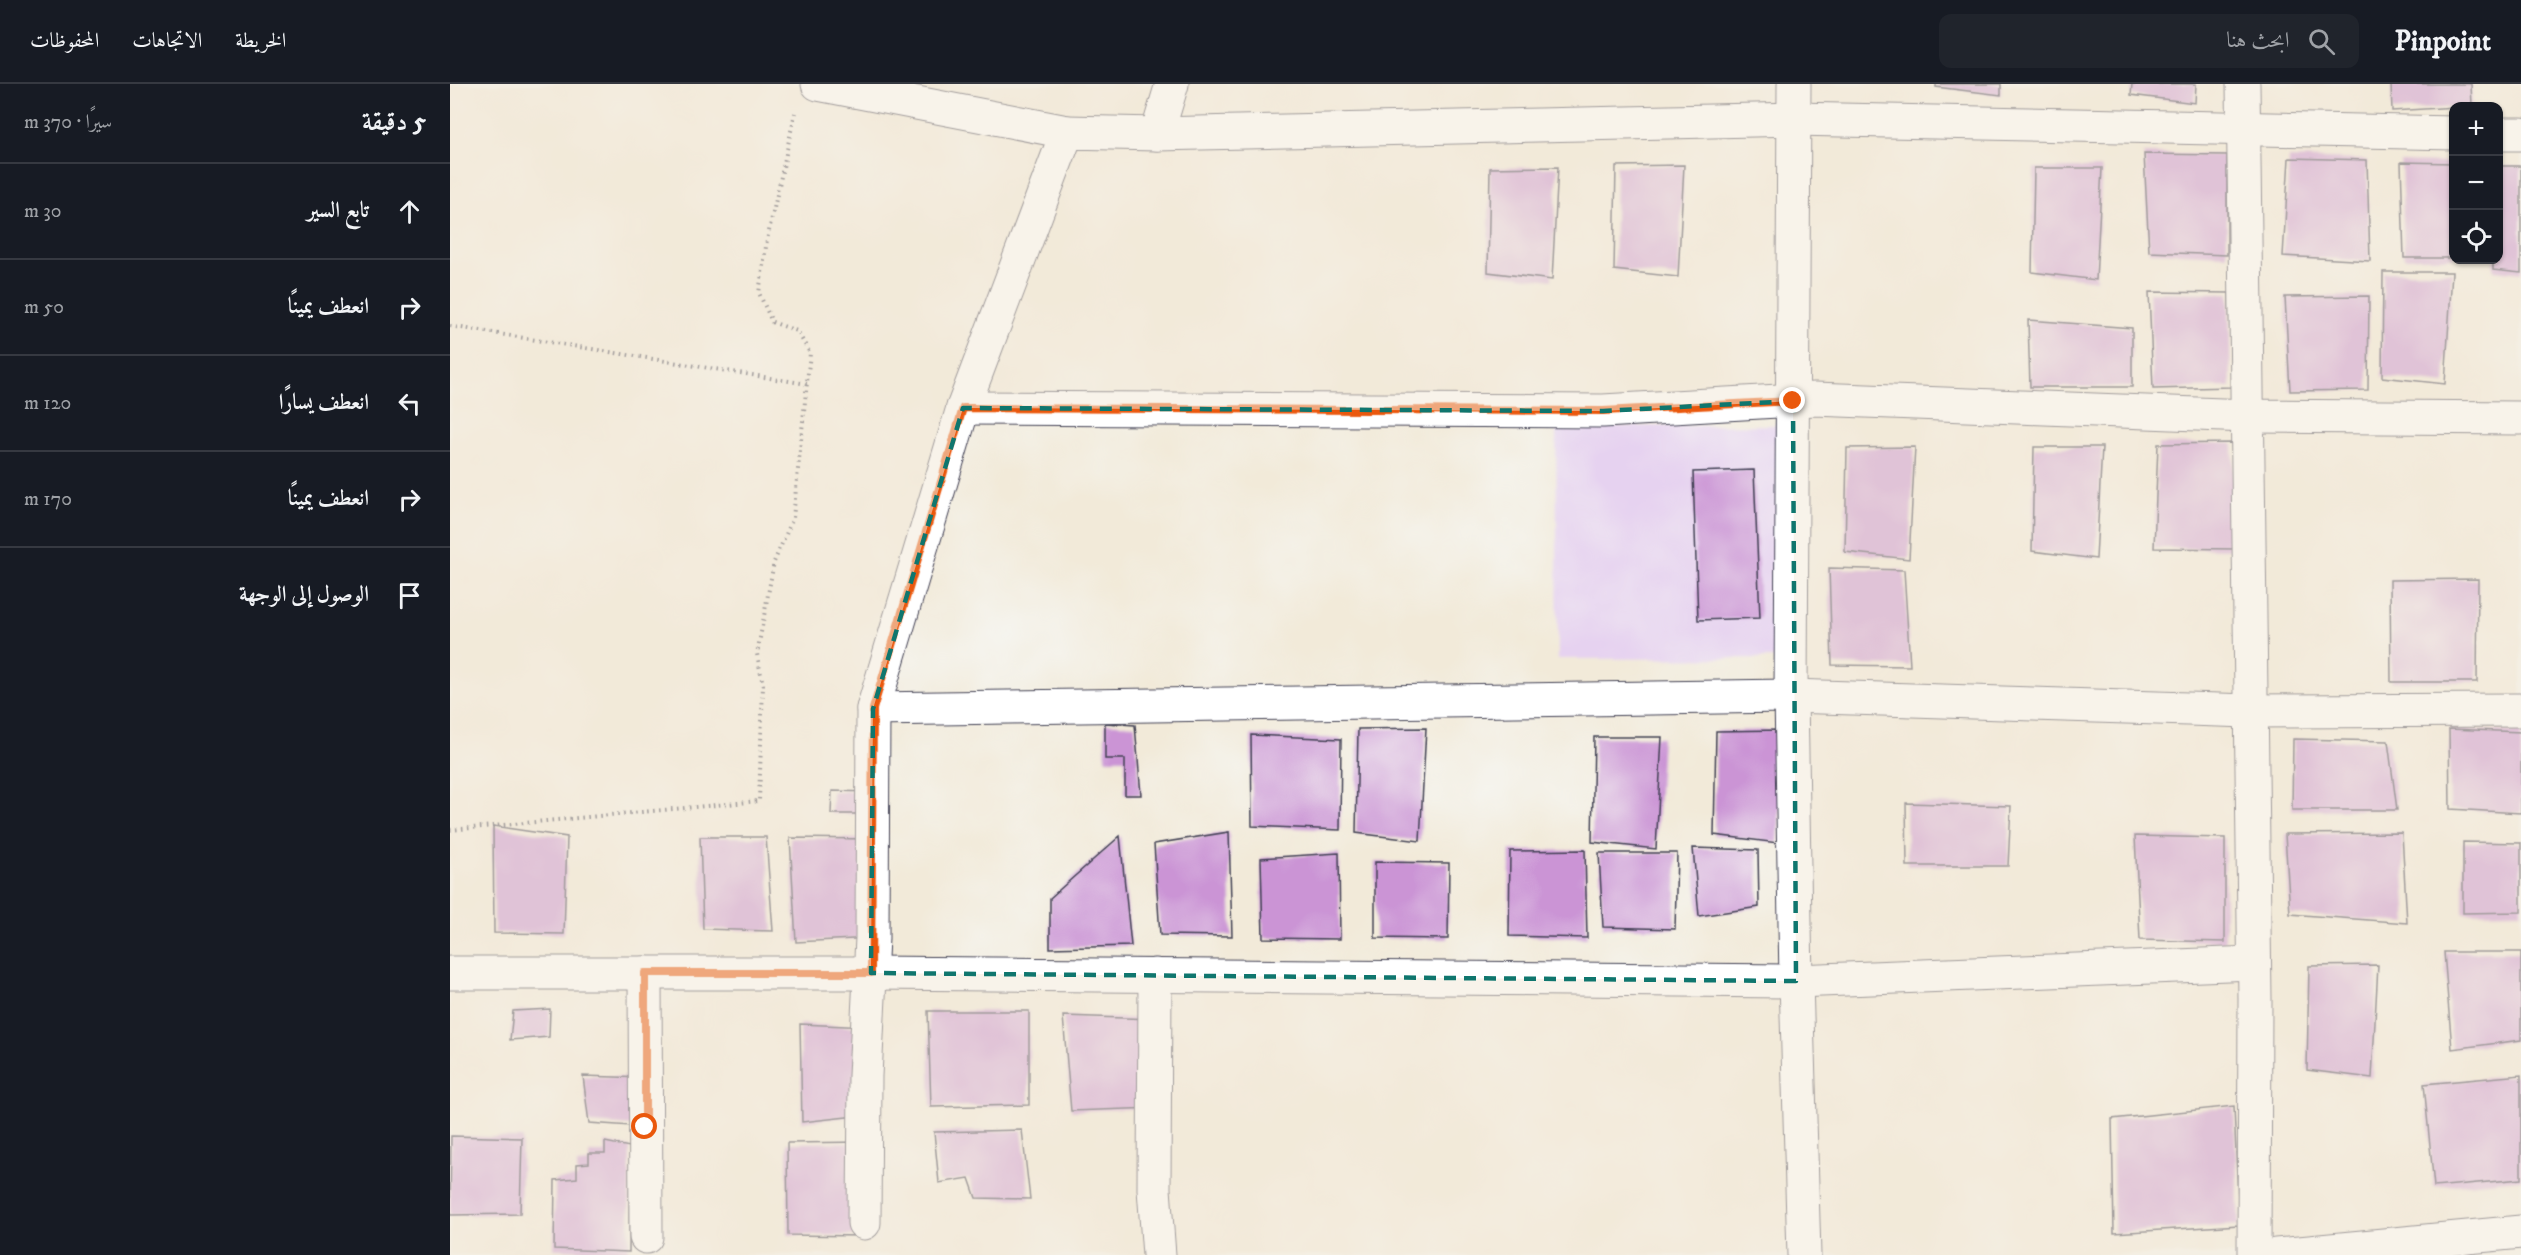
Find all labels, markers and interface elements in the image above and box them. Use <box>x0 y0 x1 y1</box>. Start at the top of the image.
search box <box>1939 14 2359 68</box>
text: Pinpoint <box>2395 24 2491 59</box>
icon: search <box>2305 25 2338 58</box>
text: ابحث هنا <box>2226 27 2290 54</box>
text: المحفوظات <box>30 28 99 54</box>
text: الاتجاهات <box>132 28 202 54</box>
text: الخريطة <box>235 28 286 54</box>
map controls <box>2449 102 2503 264</box>
button: + <box>2449 102 2503 156</box>
text: 5 دقيقة <box>362 106 426 139</box>
text: سيرًا · 370 m <box>24 110 112 135</box>
button: − <box>2449 156 2503 210</box>
icon: ahead <box>393 195 426 228</box>
text: تابع السير <box>307 197 369 224</box>
text: 30 m <box>24 199 62 224</box>
button: locate <box>2449 210 2503 264</box>
icon: right <box>393 291 426 324</box>
text: انعطف يمينًا <box>288 293 369 320</box>
text: 50 m <box>24 295 64 320</box>
icon: left <box>393 387 426 420</box>
route end <box>1779 387 1805 413</box>
text: انعطف يسارًا <box>279 389 369 416</box>
text: 120 m <box>24 391 71 416</box>
icon: right <box>393 483 426 516</box>
text: انعطف يمينًا <box>288 485 369 512</box>
text: 170 m <box>24 487 72 512</box>
icon: arrive <box>393 579 426 612</box>
text: الوصول إلى الوجهة <box>239 581 369 608</box>
route start <box>631 1113 657 1139</box>

